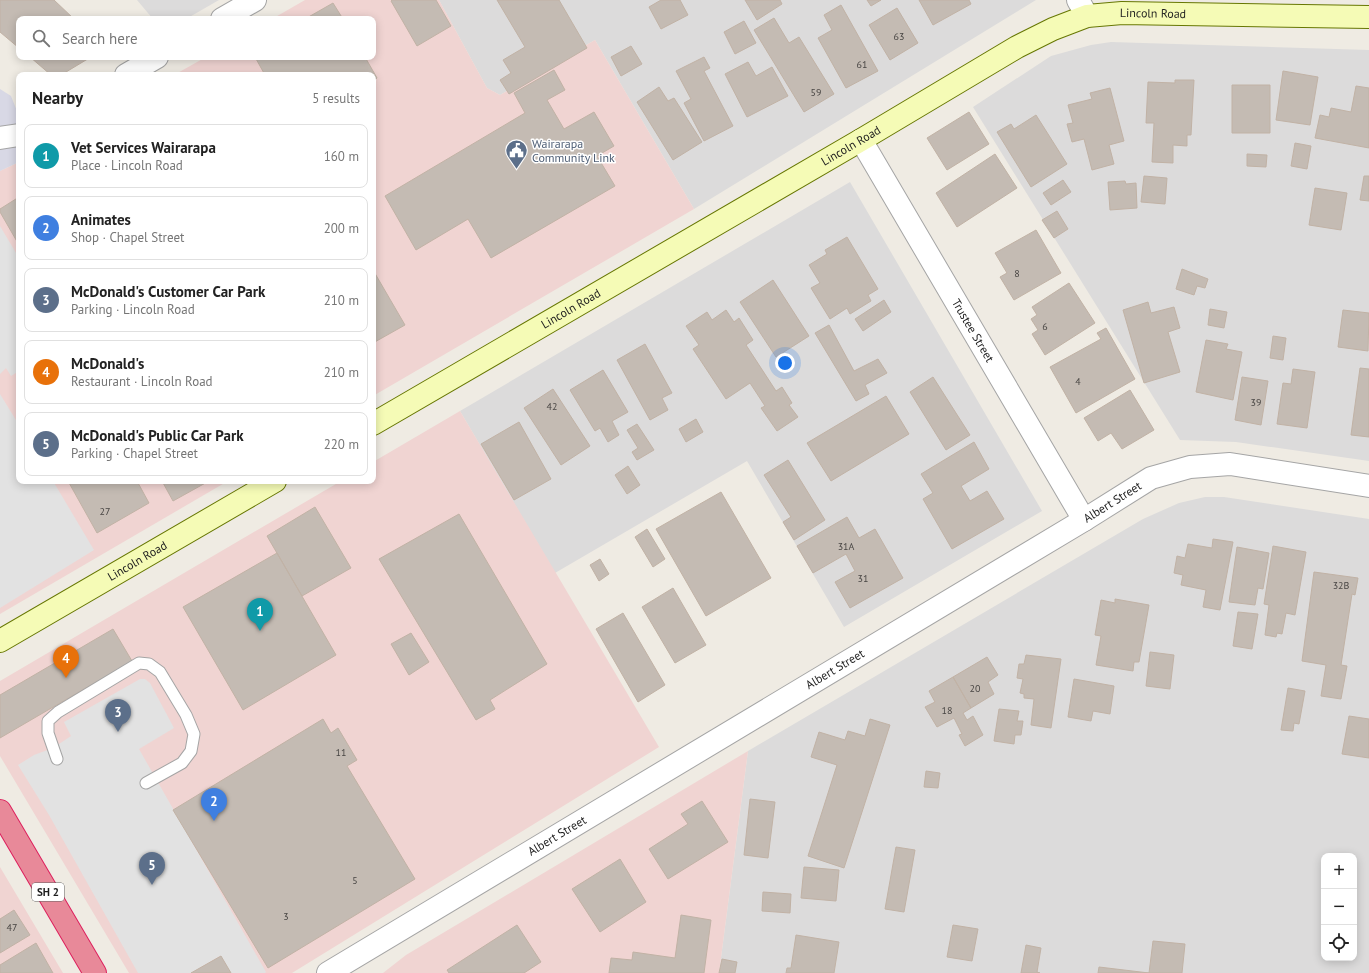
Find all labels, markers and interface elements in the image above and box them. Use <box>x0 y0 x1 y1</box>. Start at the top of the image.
street label: Lincoln Road <box>1120 5 1186 21</box>
search box <box>16 16 376 60</box>
icon: search <box>30 27 52 49</box>
text: Search here <box>62 29 138 48</box>
house number: 63 <box>894 30 904 43</box>
house number: 61 <box>857 58 867 71</box>
house number: 59 <box>811 86 821 99</box>
text: Nearby <box>32 87 83 109</box>
text: 5 results <box>312 90 360 107</box>
street label: Lincoln Road <box>818 122 883 169</box>
place label: Wairarapa Community Link <box>532 136 615 165</box>
text: Vet Services Wairarapa <box>71 138 216 157</box>
public building icon: Wairarapa Community Link <box>504 138 530 171</box>
text: 1 <box>42 148 50 165</box>
text: 160 m <box>324 148 359 165</box>
text: Place · Lincoln Road <box>71 157 183 174</box>
text: Animates <box>71 210 131 229</box>
text: 2 <box>42 220 50 237</box>
text: 200 m <box>324 220 359 237</box>
text: Shop · Chapel Street <box>71 229 185 246</box>
house number: 8 <box>1014 267 1020 280</box>
text: McDonald's Customer Car Park <box>71 282 265 301</box>
street label: Lincoln Road <box>538 285 603 332</box>
text: 3 <box>42 292 50 309</box>
text: 210 m <box>324 292 359 309</box>
street label: Trustee Street <box>949 296 998 365</box>
text: Parking · Lincoln Road <box>71 301 195 318</box>
house number: 6 <box>1042 320 1048 333</box>
your location <box>775 353 795 373</box>
text: McDonald's <box>71 354 144 373</box>
text: 4 <box>42 364 50 381</box>
text: 210 m <box>324 364 359 381</box>
text: Restaurant · Lincoln Road <box>71 373 213 390</box>
house number: 4 <box>1075 375 1081 388</box>
house number: 39 <box>1251 396 1261 409</box>
house number: 42 <box>547 400 557 413</box>
text: McDonald's Public Car Park <box>71 426 244 445</box>
text: 5 <box>42 436 50 453</box>
text: 220 m <box>324 436 359 453</box>
text: Parking · Chapel Street <box>71 445 198 462</box>
street label: Albert Street <box>1080 478 1144 525</box>
house number: 27 <box>100 505 110 518</box>
street label: Lincoln Road <box>105 537 170 584</box>
house number: 31A <box>838 540 855 553</box>
house number: 31 <box>858 572 868 585</box>
house number: 32B <box>1333 579 1350 592</box>
pin: 1 <box>247 598 273 631</box>
pin: 4 <box>53 645 79 678</box>
street label: Albert Street <box>803 646 867 692</box>
house number: 20 <box>970 682 981 695</box>
pin: 3 <box>105 699 131 732</box>
house number: 18 <box>942 704 952 717</box>
house number: 11 <box>336 746 346 759</box>
pin: 2 <box>201 788 227 821</box>
street label: Albert Street <box>525 812 589 859</box>
pin: 5 <box>139 852 165 885</box>
map controls <box>1321 853 1357 961</box>
button: + <box>1321 853 1357 889</box>
house number: 5 <box>352 874 358 887</box>
road number: SH 2 <box>32 883 64 901</box>
button: − <box>1321 889 1357 925</box>
house number: 3 <box>283 910 289 923</box>
house number: 47 <box>7 921 17 934</box>
button: locate <box>1321 925 1357 961</box>

